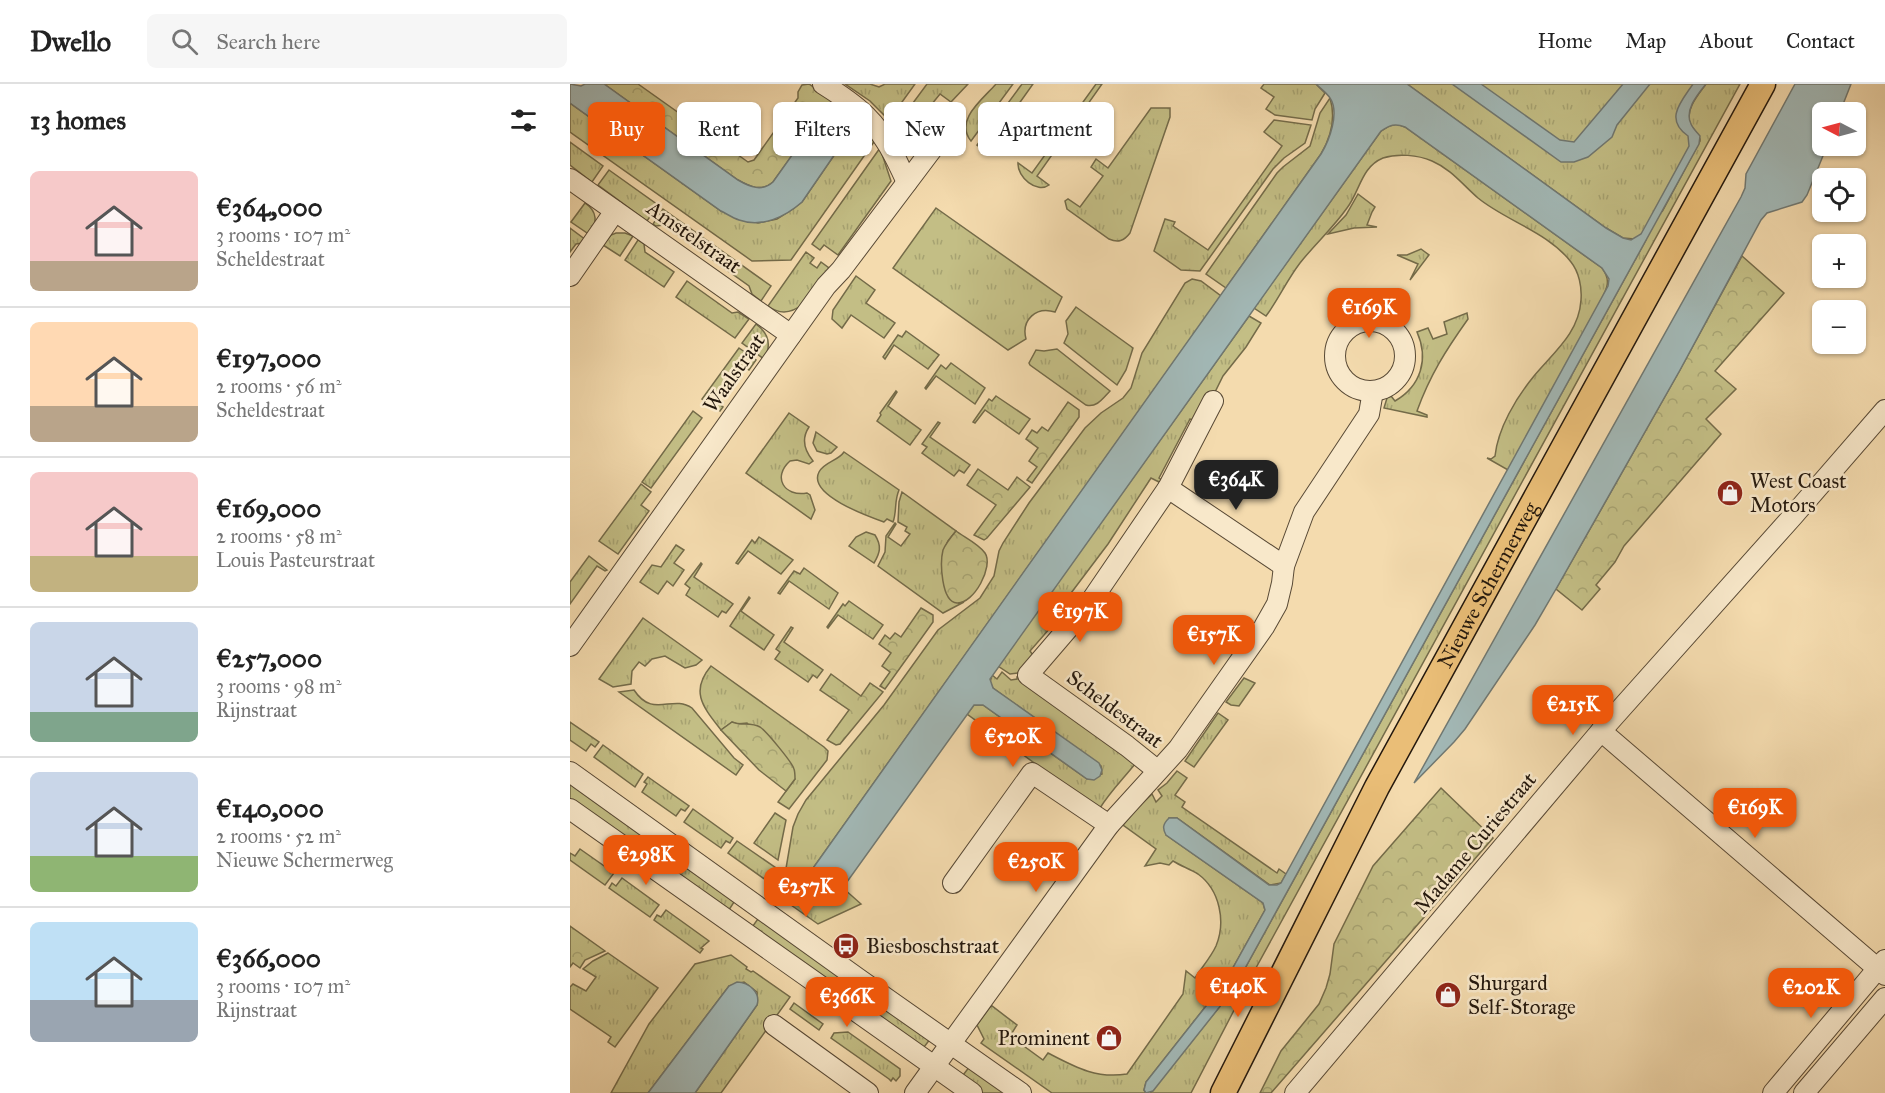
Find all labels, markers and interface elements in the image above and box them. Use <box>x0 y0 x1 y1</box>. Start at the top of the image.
search box <box>147 14 567 68</box>
text: Dwello <box>30 24 111 59</box>
icon: search <box>168 25 201 58</box>
text: Search here <box>216 28 320 55</box>
text: Home <box>1537 28 1592 54</box>
text: Map <box>1625 28 1666 54</box>
text: About <box>1699 28 1753 54</box>
text: Contact <box>1786 28 1855 54</box>
chip: Buy <box>588 102 665 156</box>
chip: Rent <box>677 102 761 156</box>
chip: Filters <box>773 102 872 156</box>
chip: New <box>884 102 966 156</box>
chip: Apartment <box>978 102 1114 156</box>
north arrow <box>1812 102 1866 156</box>
map controls <box>1812 102 1866 354</box>
text: 13 homes <box>30 104 126 136</box>
icon: filters <box>507 104 540 137</box>
button: locate <box>1812 168 1866 222</box>
text: €364,000 <box>216 191 323 223</box>
street label: Amstelstraat <box>641 194 747 279</box>
icon: home <box>78 195 150 267</box>
text: 3 rooms · 107 m² <box>216 223 350 247</box>
button: + <box>1812 234 1866 288</box>
text: Scheldestraat <box>216 247 325 271</box>
pin: €169K <box>1327 288 1411 339</box>
text: €169K <box>1341 295 1397 319</box>
button: − <box>1812 300 1866 354</box>
street label: Waalstraat <box>697 328 771 418</box>
text: €197,000 <box>216 342 321 374</box>
icon: home <box>78 346 150 418</box>
text: 2 rooms · 56 m² <box>216 374 342 398</box>
text: Scheldestraat <box>216 398 325 422</box>
pin: €364K <box>1194 460 1278 511</box>
text: €364K <box>1208 467 1264 491</box>
place label: West Coast Motors <box>1750 468 1847 518</box>
shop icon: West Coast Motors <box>1715 478 1745 508</box>
text: €169,000 <box>216 492 321 524</box>
icon: home <box>78 496 150 568</box>
street label: Nieuwe Schermerweg <box>1432 497 1544 673</box>
text: 2 rooms · 58 m² <box>216 524 342 548</box>
text: Louis Pasteurstraat <box>216 548 375 572</box>
pin: €197K <box>1038 592 1122 643</box>
text: €197K <box>1052 599 1108 623</box>
pin: €157K <box>1172 615 1256 666</box>
text: €157K <box>1187 622 1241 646</box>
text: €257,000 <box>216 642 322 674</box>
icon: home <box>78 646 150 718</box>
street label: Scheldestraat <box>1062 664 1169 754</box>
text: 3 rooms · 98 m² <box>216 674 341 698</box>
pin: €215K <box>1531 685 1615 736</box>
text: €215K <box>1546 692 1600 716</box>
text: Rijnstraat <box>216 698 297 722</box>
pin: €520K <box>971 717 1055 768</box>
text: €520K <box>984 724 1042 748</box>
street label: Madame Curiestraat <box>1408 767 1542 919</box>
pin: €169K <box>1713 788 1797 839</box>
text: €140,000 <box>216 792 324 824</box>
text: €169K <box>1727 795 1783 819</box>
icon: home <box>78 796 150 868</box>
text: 2 rooms · 52 m² <box>216 824 341 848</box>
pin: €298K <box>604 835 688 886</box>
text: €298K <box>617 842 675 866</box>
pin: €250K <box>994 842 1078 893</box>
text: Nieuwe Schermerweg <box>216 848 393 872</box>
text: €250K <box>1008 849 1064 873</box>
pin: €257K <box>764 867 848 918</box>
text: €257K <box>778 874 834 898</box>
bus stop icon: Biesboschstraat <box>831 931 861 961</box>
place label: Biesboschstraat <box>866 933 1000 959</box>
text: €366,000 <box>216 942 321 974</box>
icon: home <box>78 946 150 1018</box>
pin: €140K <box>1196 967 1280 1018</box>
pin: €202K <box>1769 968 1853 1019</box>
place label: Shurgard Self-Storage <box>1468 970 1576 1020</box>
text: 3 rooms · 107 m² <box>216 974 350 998</box>
text: €140K <box>1209 974 1267 998</box>
text: €202K <box>1782 975 1840 999</box>
pin: €366K <box>805 977 889 1028</box>
shop icon: Shurgard Self-Storage <box>1433 980 1463 1010</box>
text: €366K <box>820 984 874 1008</box>
text: Rijnstraat <box>216 998 297 1022</box>
shop icon: Prominent <box>1094 1023 1124 1053</box>
place label: Prominent <box>997 1025 1091 1051</box>

